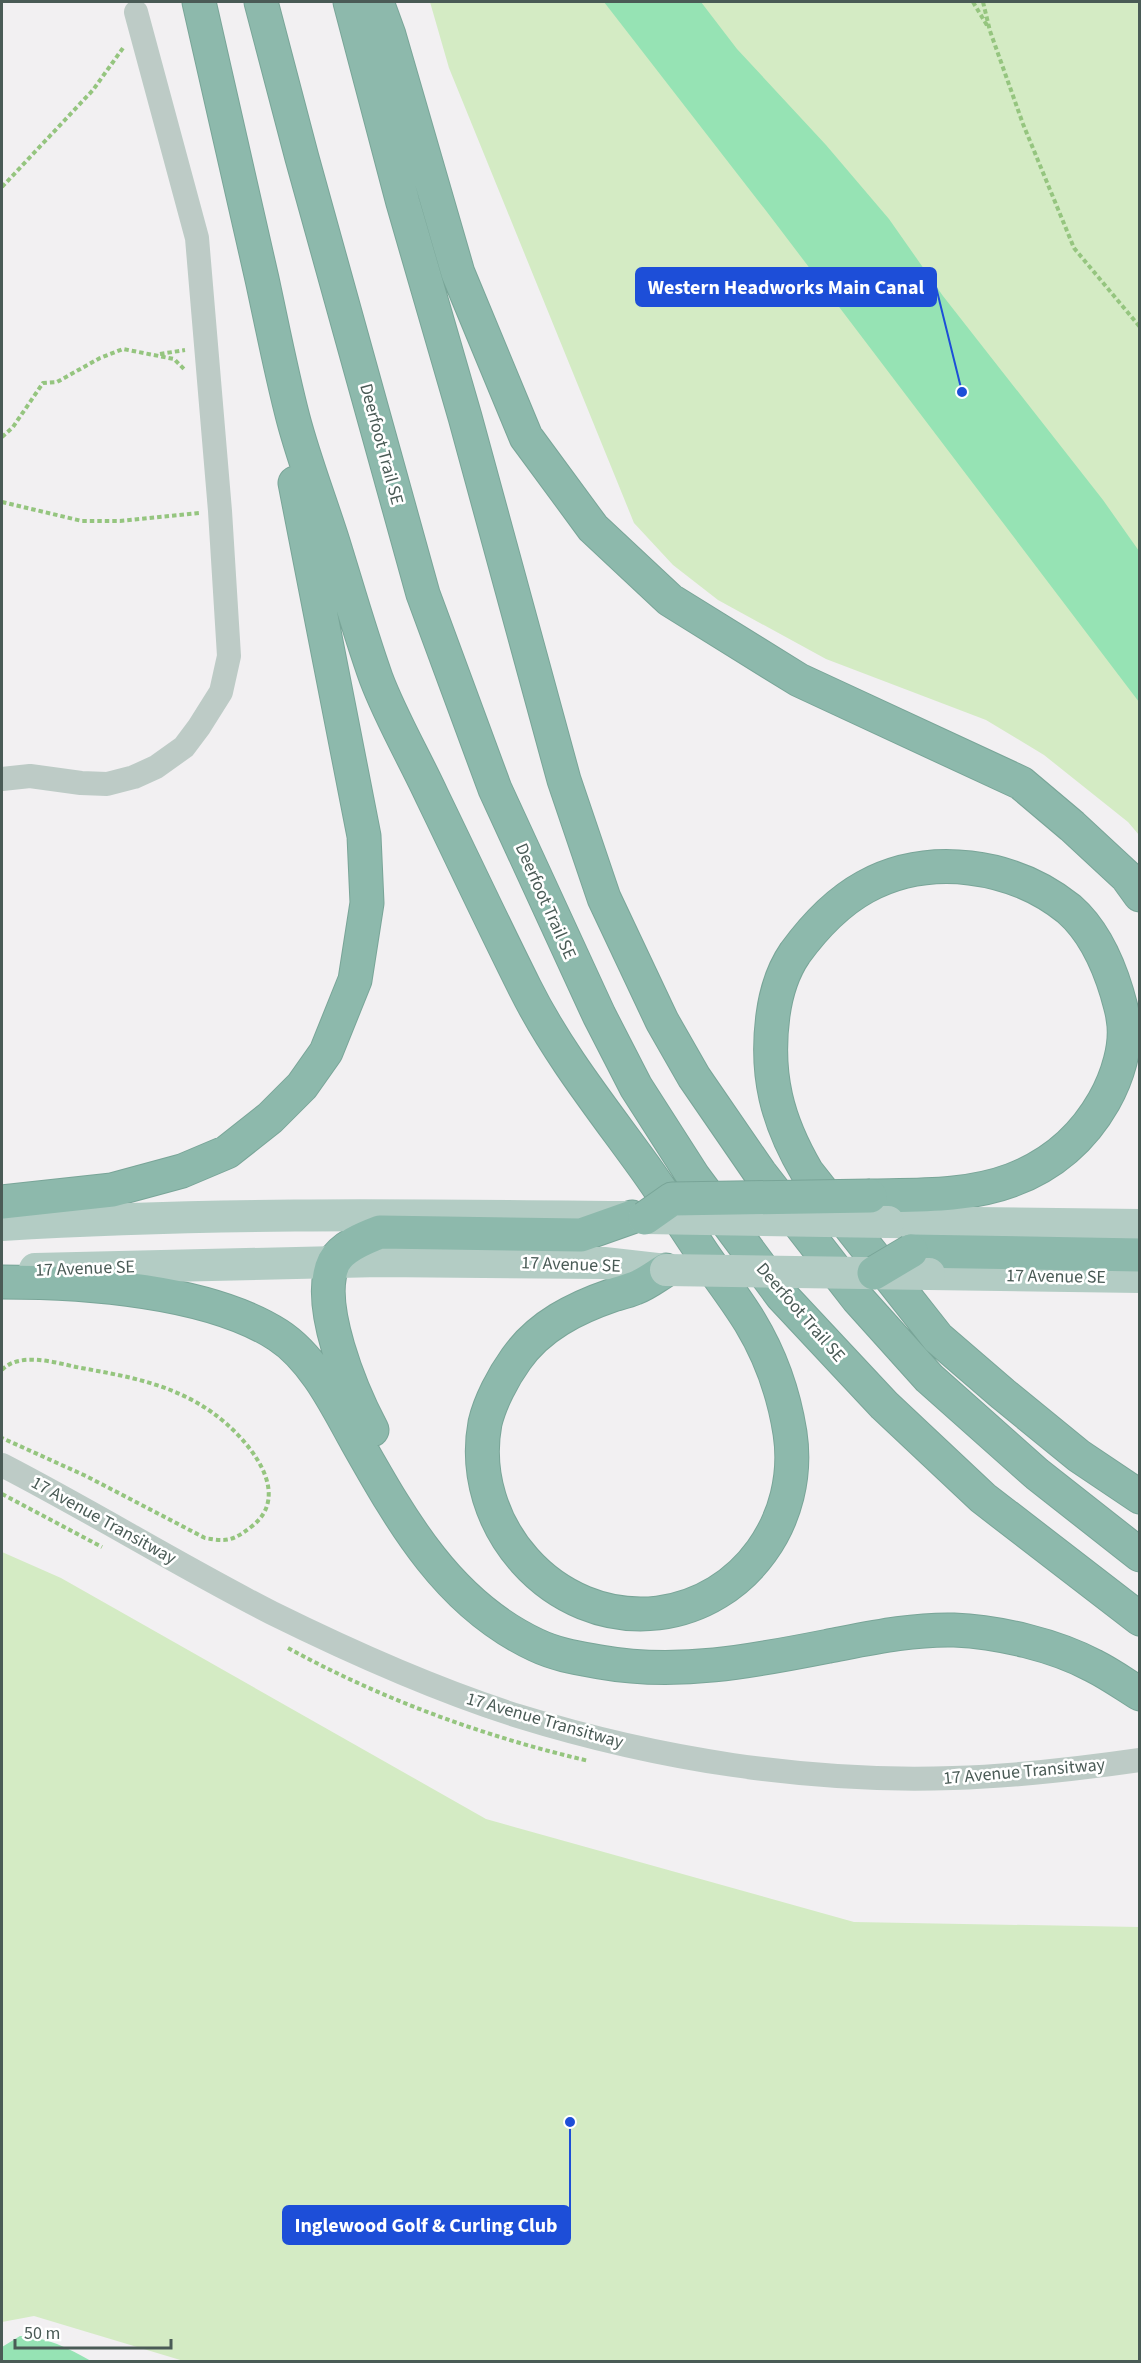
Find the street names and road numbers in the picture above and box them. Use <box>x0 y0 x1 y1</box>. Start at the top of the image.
street label: Deerfoot Trail SE <box>353 381 410 508</box>
street label: Deerfoot Trail SE <box>509 839 582 963</box>
street label: 17 Avenue SE <box>521 1250 621 1279</box>
street label: 17 Avenue SE <box>35 1254 135 1283</box>
street label: Deerfoot Trail SE <box>750 1257 851 1368</box>
street label: 17 Avenue SE <box>1006 1263 1106 1290</box>
street label: 17 Avenue Transitway <box>27 1470 181 1571</box>
street label: 17 Avenue Transitway <box>463 1686 627 1755</box>
street label: 17 Avenue Transitway <box>942 1752 1107 1791</box>

